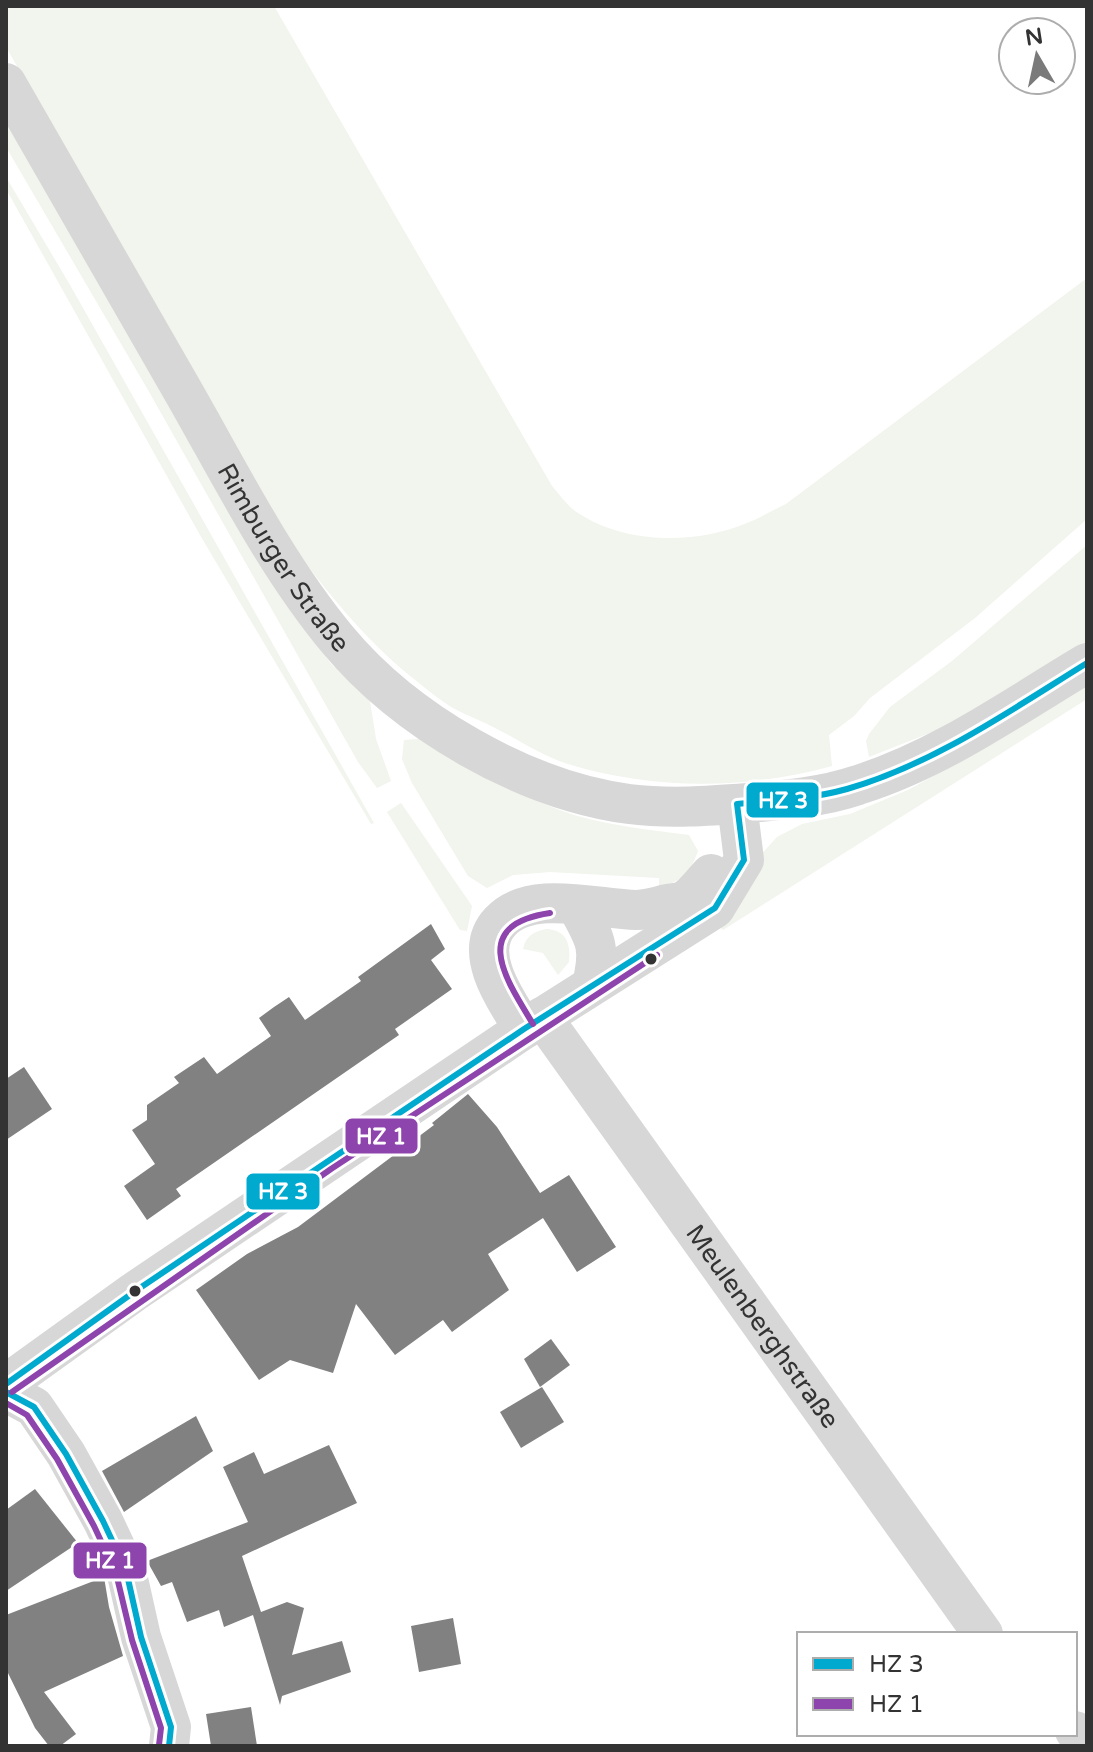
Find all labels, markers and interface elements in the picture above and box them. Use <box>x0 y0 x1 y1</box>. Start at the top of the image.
north arrow <box>997 16 1077 96</box>
text: N <box>1023 23 1045 51</box>
street label: Rimburger Straße <box>211 458 357 658</box>
line badge: HZ 3 <box>745 781 820 819</box>
text: HZ 3 <box>758 788 808 814</box>
unlabelled marker <box>643 951 659 967</box>
line badge: HZ 1 <box>344 1117 419 1155</box>
text: HZ 1 <box>356 1124 406 1150</box>
line badge: HZ 3 <box>245 1172 321 1211</box>
text: HZ 3 <box>258 1179 308 1205</box>
street label: Meulenberghstraße <box>680 1218 846 1434</box>
unlabelled marker <box>127 1283 143 1299</box>
line badge: HZ 1 <box>72 1541 148 1580</box>
text: HZ 1 <box>85 1548 135 1574</box>
legend <box>797 1632 1077 1736</box>
text: HZ 3 <box>869 1650 924 1679</box>
text: HZ 1 <box>869 1690 924 1719</box>

